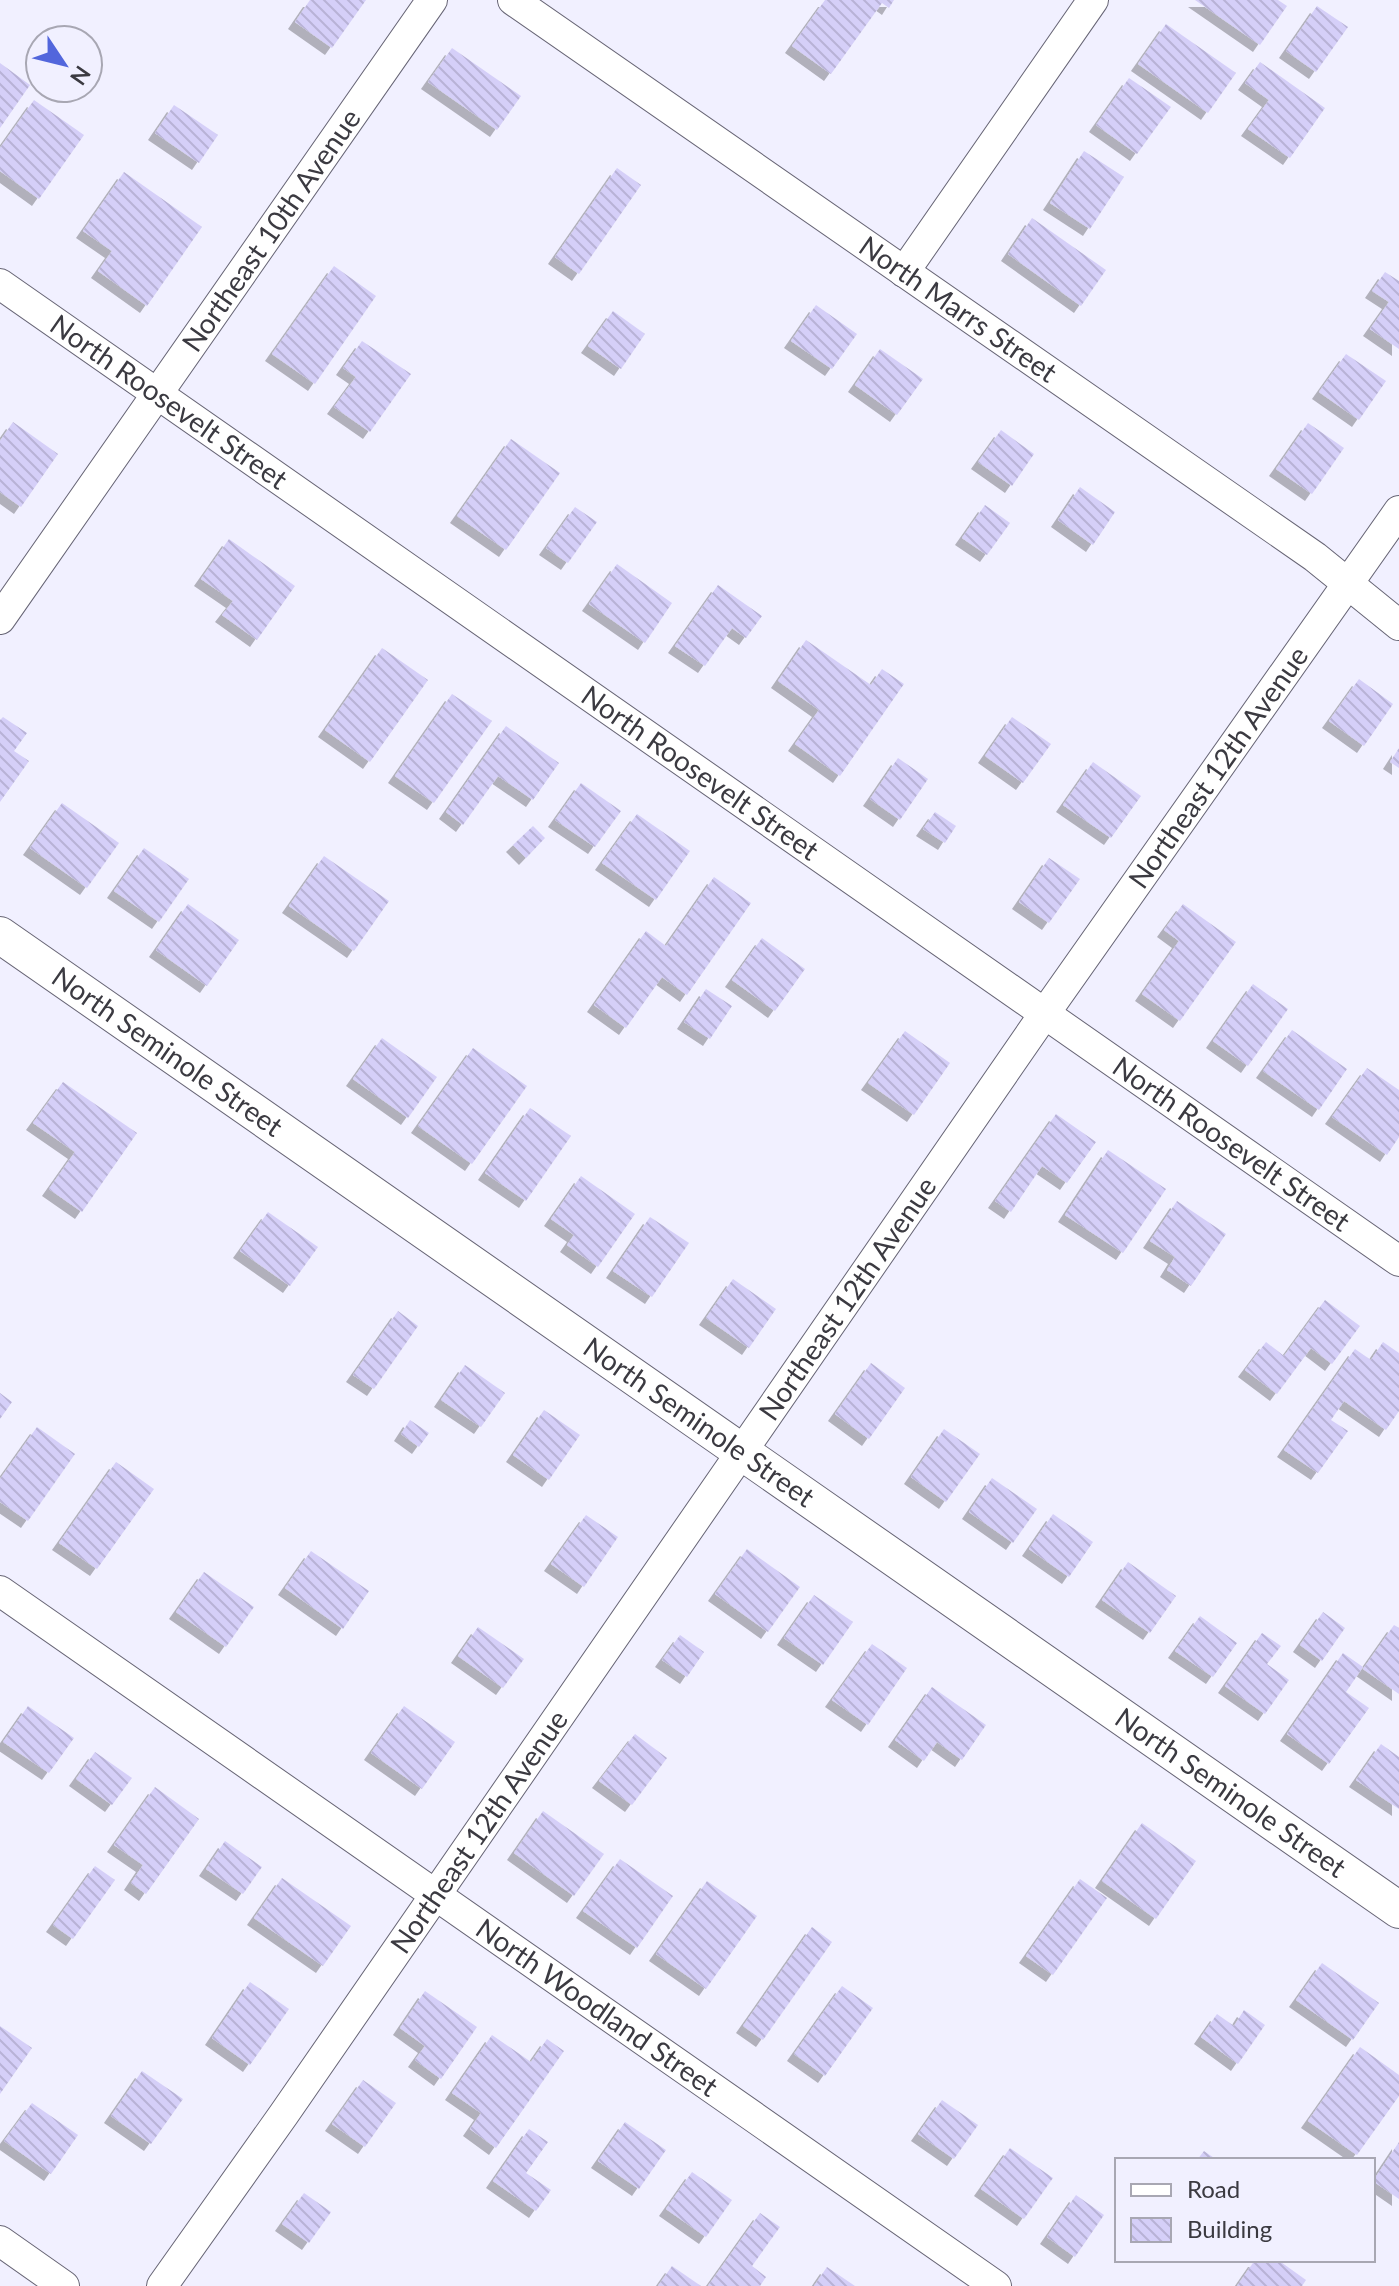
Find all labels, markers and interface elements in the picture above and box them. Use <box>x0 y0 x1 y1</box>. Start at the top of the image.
north arrow <box>24 24 104 104</box>
text: N <box>65 61 97 90</box>
street label: Northeast 10th Avenue <box>174 102 367 358</box>
street label: North Marrs Street <box>853 228 1064 389</box>
street label: North Roosevelt Street <box>44 307 295 496</box>
street label: Northeast 12th Avenue <box>1121 639 1314 894</box>
street label: North Roosevelt Street <box>576 678 826 867</box>
street label: North Seminole Street <box>46 959 290 1143</box>
street label: North Roosevelt Street <box>1107 1049 1357 1238</box>
street label: Northeast 12th Avenue <box>751 1170 943 1426</box>
street label: North Seminole Street <box>578 1329 821 1513</box>
street label: North Seminole Street <box>1109 1700 1353 1884</box>
street label: Northeast 12th Avenue <box>382 1703 574 1959</box>
street label: North Woodland Street <box>470 1911 725 2103</box>
legend <box>1115 2158 1375 2262</box>
text: Road <box>1187 2174 1240 2203</box>
text: Building <box>1187 2214 1272 2243</box>

